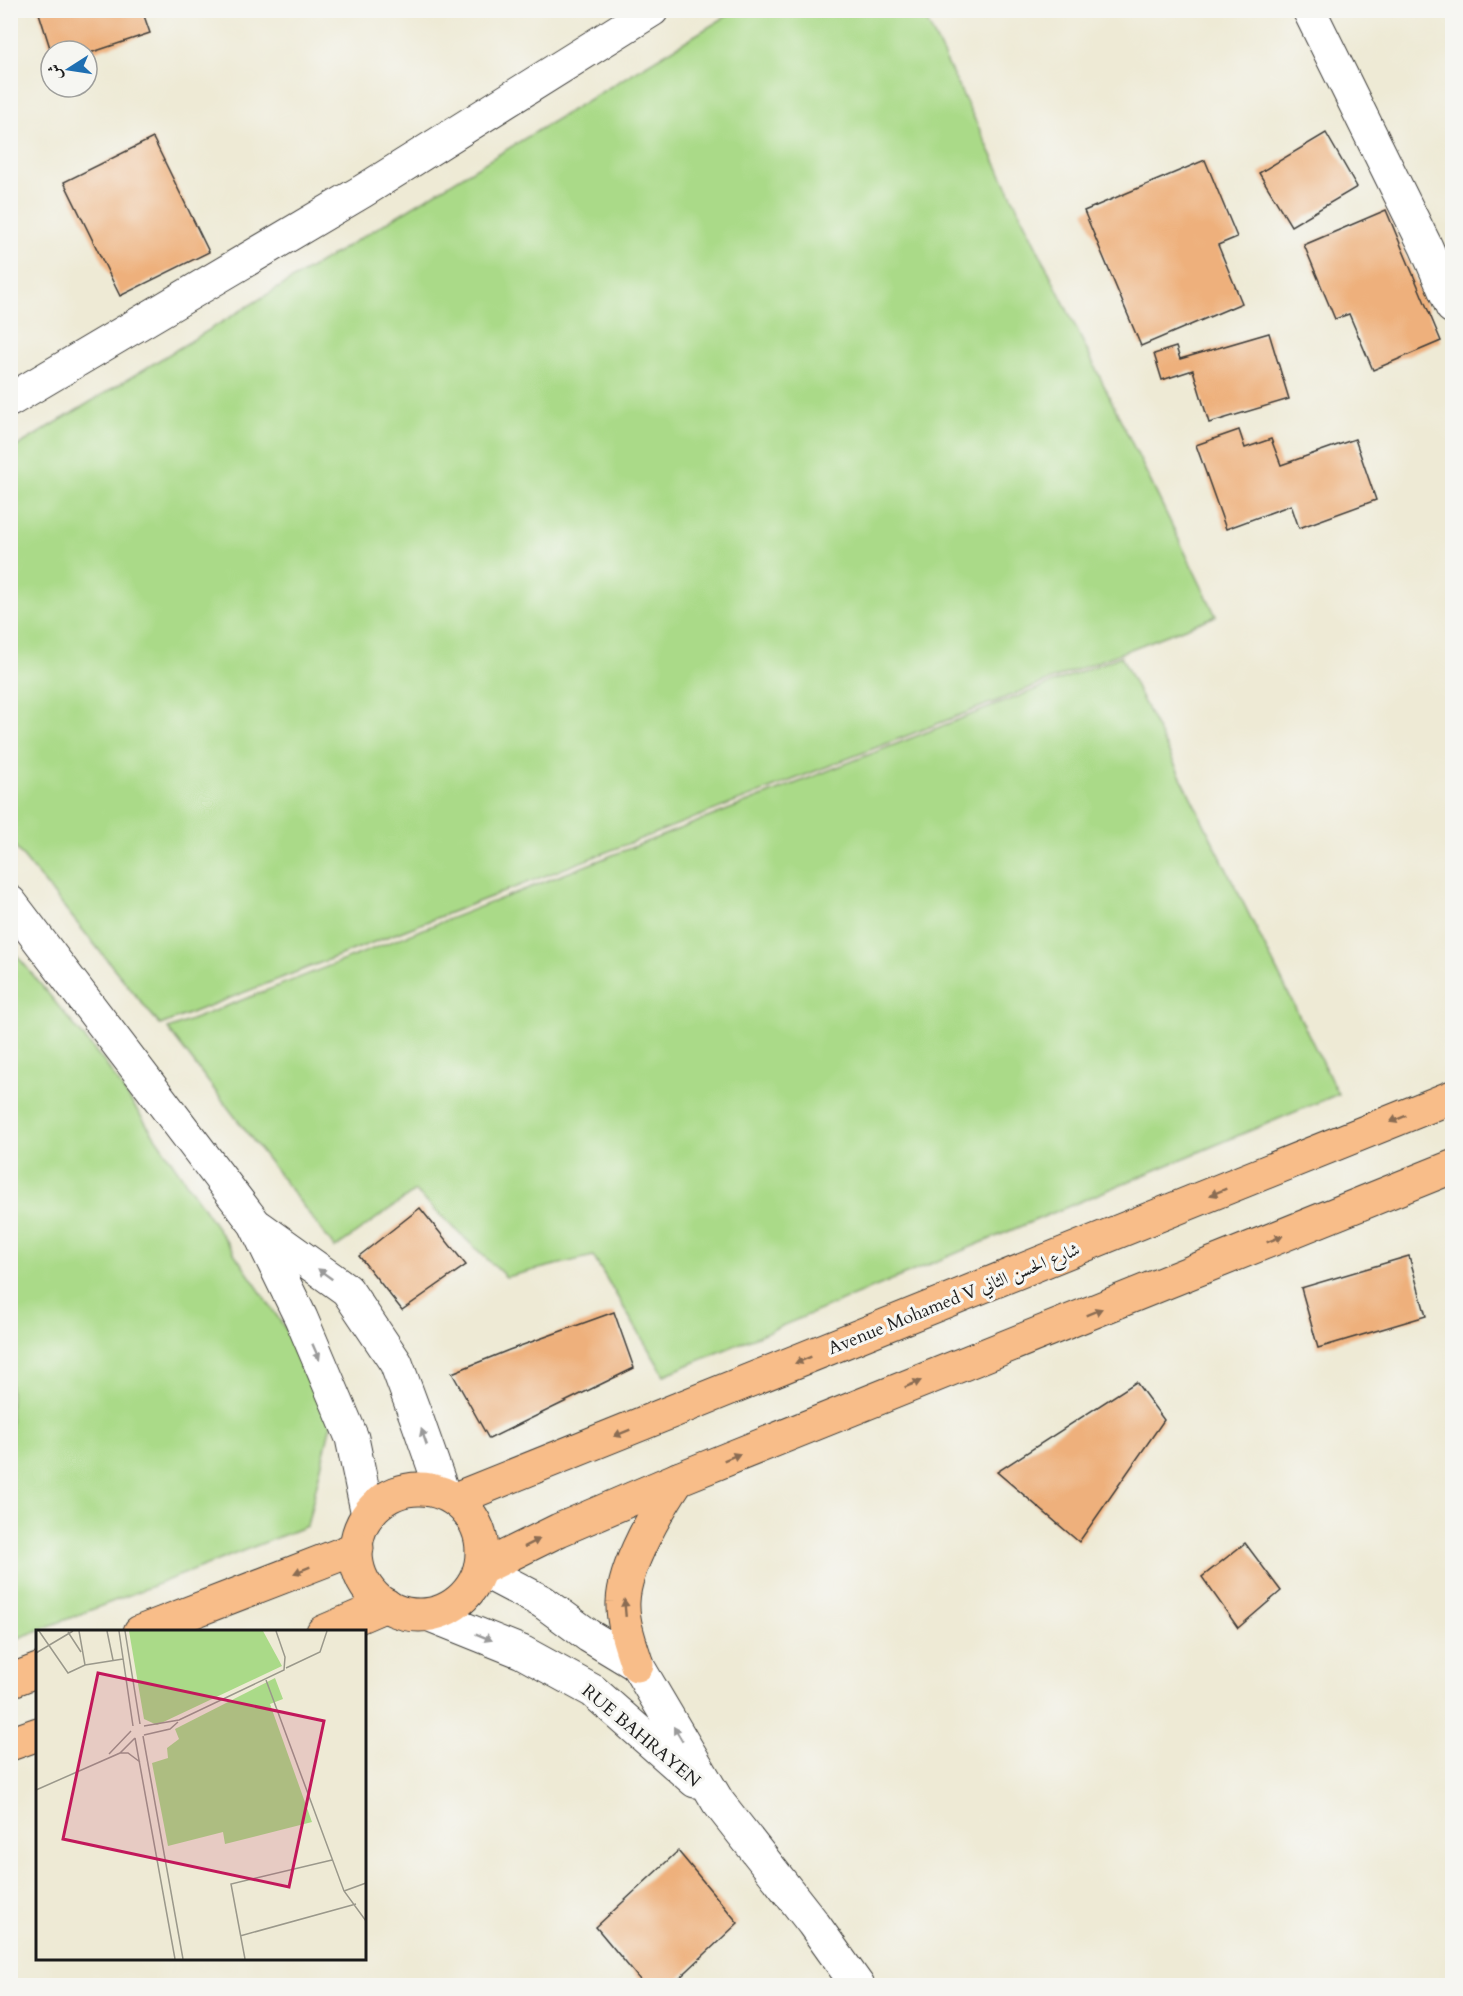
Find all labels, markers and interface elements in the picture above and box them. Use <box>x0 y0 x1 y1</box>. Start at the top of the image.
north arrow <box>39 39 99 99</box>
text: ش <box>43 62 68 82</box>
one-way arrow <box>1389 1114 1407 1124</box>
one-way arrow <box>1208 1187 1226 1197</box>
one-way arrow <box>1266 1234 1284 1244</box>
street label: Avenue Mohamed V شارع الحسن الثاني <box>824 1237 1084 1363</box>
one-way arrow <box>317 1268 333 1280</box>
one-way arrow <box>1085 1306 1103 1316</box>
one-way arrow <box>311 1344 321 1362</box>
one-way arrow <box>794 1355 812 1365</box>
one-way arrow <box>904 1379 922 1389</box>
one-way arrow <box>418 1428 428 1446</box>
one-way arrow <box>613 1428 631 1438</box>
one-way arrow <box>723 1452 741 1461</box>
one-way arrow <box>524 1538 541 1548</box>
one-way arrow <box>293 1565 311 1575</box>
one-way arrow <box>620 1599 629 1618</box>
inset map <box>36 1630 366 1960</box>
one-way arrow <box>475 1633 493 1642</box>
street label: RUE BAHRAYEN <box>576 1679 706 1794</box>
one-way arrow <box>673 1725 683 1742</box>

